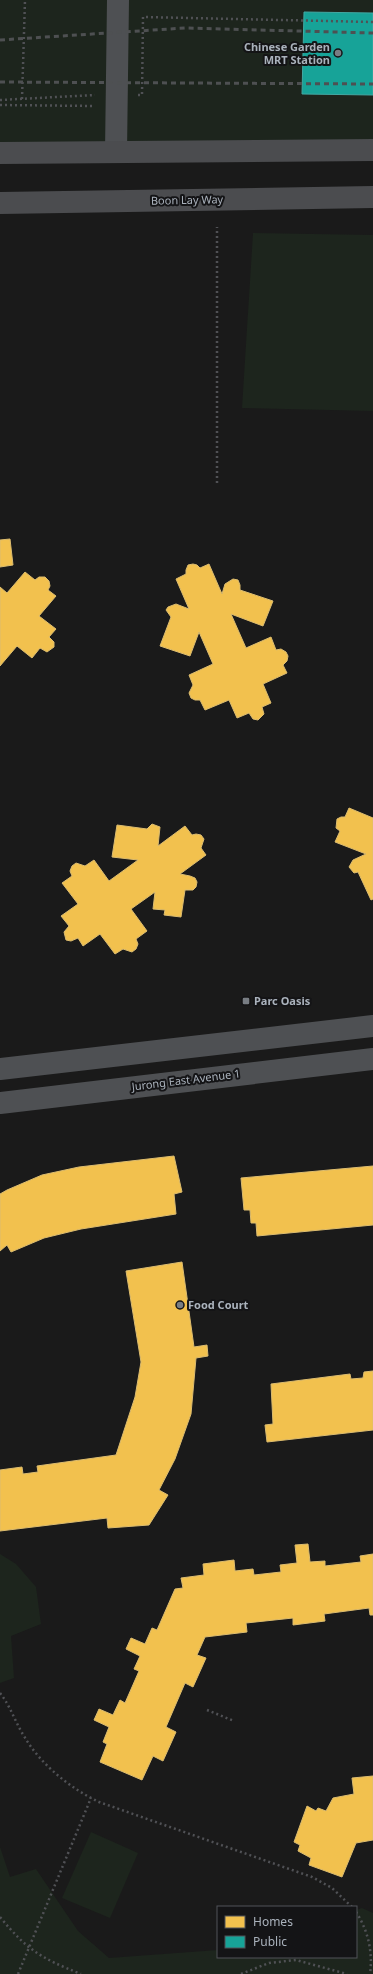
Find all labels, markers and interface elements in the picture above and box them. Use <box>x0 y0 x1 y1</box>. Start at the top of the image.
place label: Chinese Garden MRT Station <box>244 39 330 67</box>
marker: Chinese Garden MRT Station <box>333 48 343 58</box>
street label: Boon Lay Way <box>151 191 224 208</box>
place label: Parc Oasis <box>254 993 311 1008</box>
marker: Parc Oasis <box>241 996 251 1006</box>
street label: Jurong East Avenue 1 <box>130 1065 241 1094</box>
place label: Food Court <box>188 1297 249 1312</box>
marker: Food Court <box>175 1300 185 1310</box>
legend <box>217 1906 357 1958</box>
text: Homes <box>253 1913 293 1930</box>
text: Public <box>253 1933 287 1950</box>

